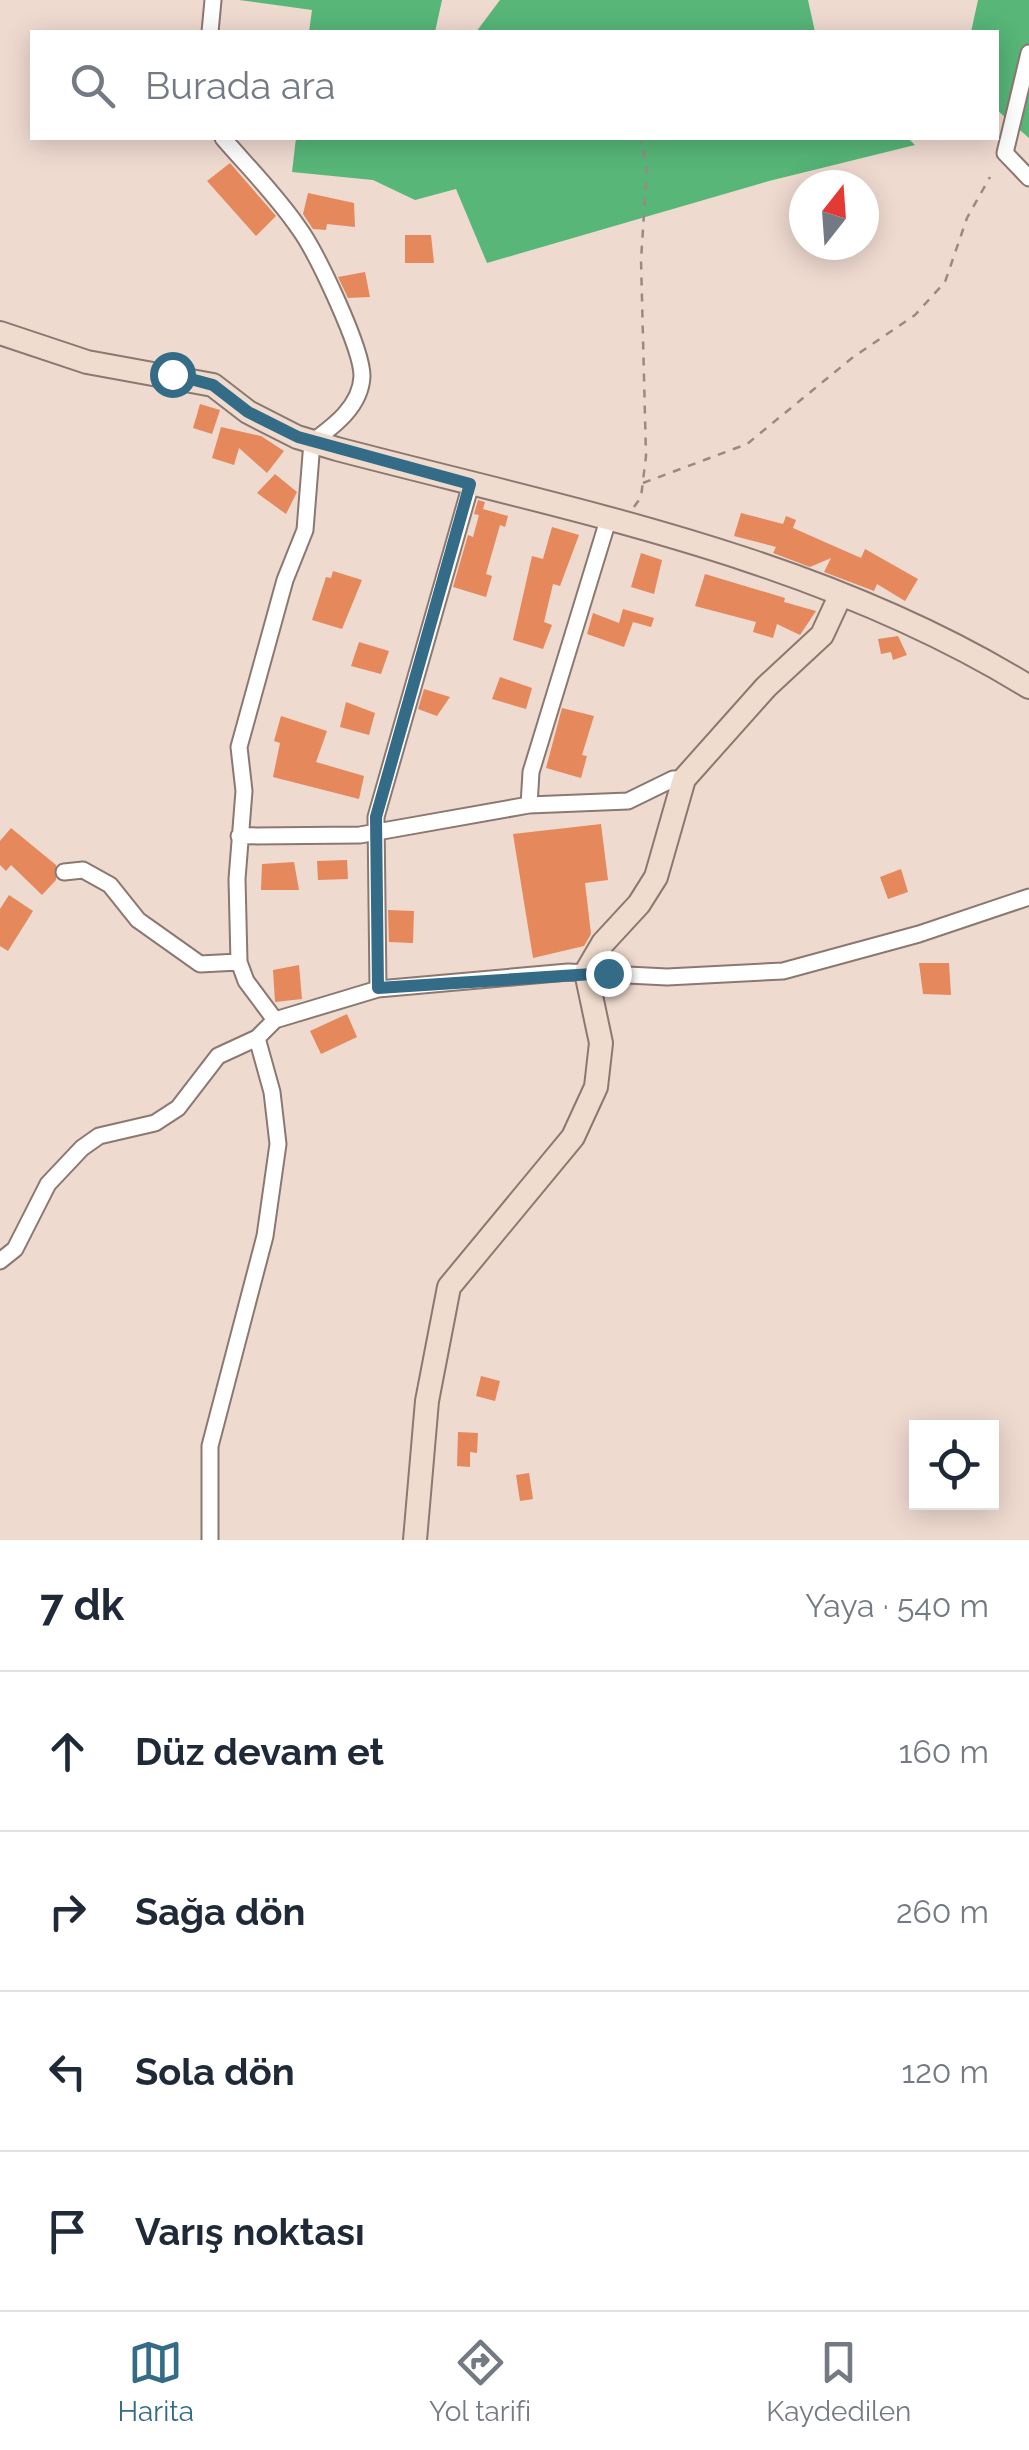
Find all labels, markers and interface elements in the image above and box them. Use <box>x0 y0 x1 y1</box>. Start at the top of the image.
search box <box>30 30 999 140</box>
icon: search <box>65 58 120 113</box>
text: Burada ara <box>145 63 336 108</box>
north arrow <box>789 170 879 260</box>
route start <box>150 352 196 398</box>
route end <box>586 951 632 997</box>
map controls <box>909 1420 999 1510</box>
button: locate <box>909 1420 999 1510</box>
text: 7 dk <box>40 1581 124 1630</box>
text: Yaya · 540 m <box>805 1587 989 1624</box>
icon: ahead <box>40 1724 95 1779</box>
text: Düz devam et <box>135 1729 384 1774</box>
text: 160 m <box>899 1733 989 1770</box>
icon: right <box>40 1884 95 1939</box>
text: Sağa dön <box>135 1889 306 1934</box>
text: 260 m <box>896 1893 989 1930</box>
icon: left <box>40 2044 95 2099</box>
text: Sola dön <box>135 2049 295 2094</box>
text: 120 m <box>901 2053 989 2090</box>
icon: arrive <box>40 2204 95 2259</box>
text: Varış noktası <box>135 2209 365 2254</box>
tab: Harita <box>118 2335 194 2428</box>
tab: Yol tarifi <box>429 2335 531 2428</box>
tab: Kaydedilen <box>766 2335 911 2428</box>

